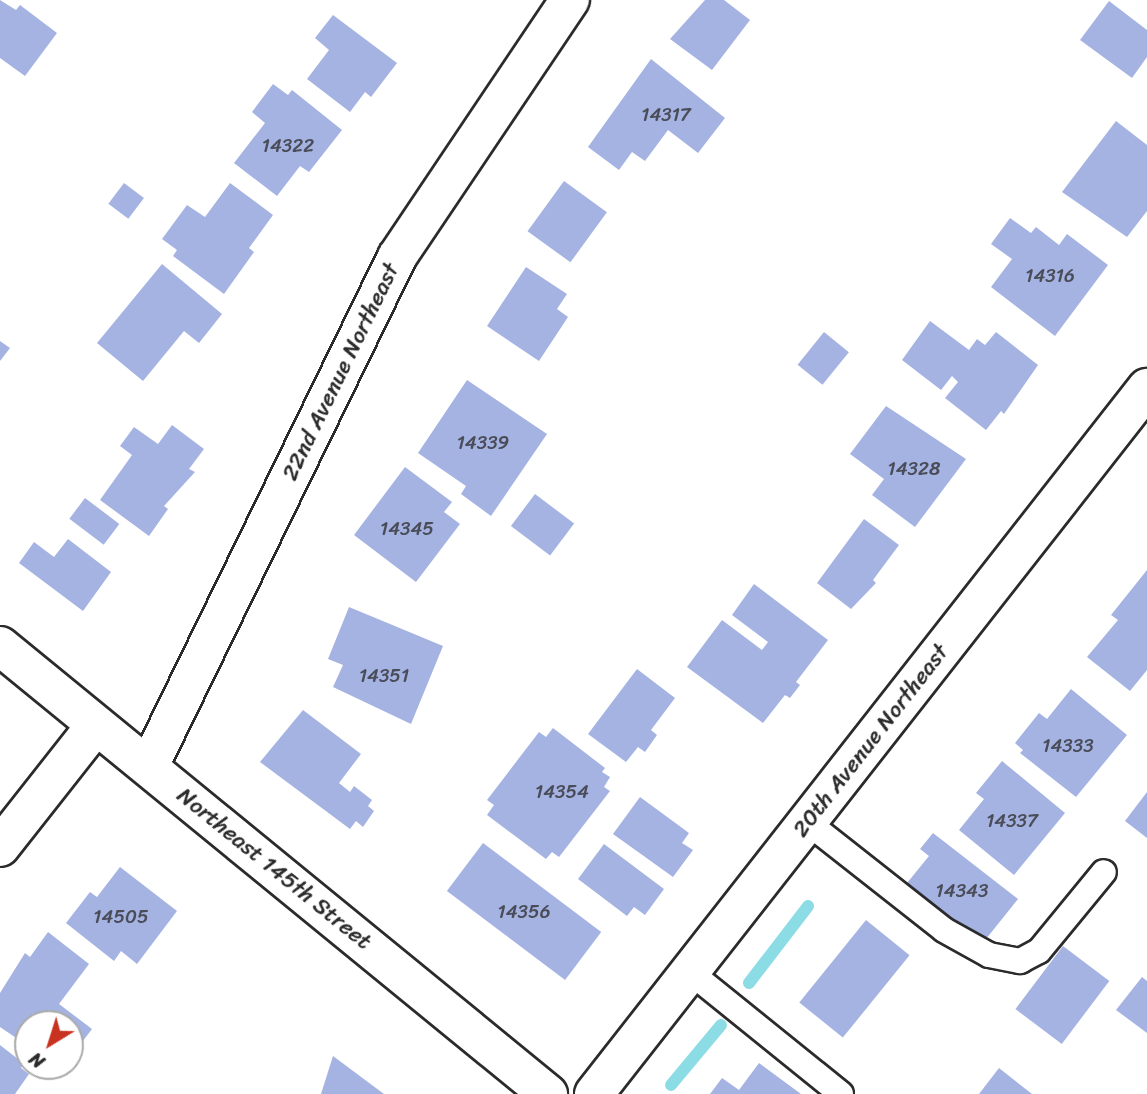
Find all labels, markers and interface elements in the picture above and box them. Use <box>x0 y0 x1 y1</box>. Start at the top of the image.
house number: 14317 <box>641 104 691 126</box>
house number: 14322 <box>262 135 314 157</box>
street label: 22nd Avenue Northeast <box>276 258 406 486</box>
house number: 14316 <box>1025 265 1075 287</box>
house number: 14339 <box>457 432 509 454</box>
house number: 14328 <box>888 458 940 480</box>
house number: 14345 <box>380 518 434 540</box>
street label: 20th Avenue Northeast <box>787 639 955 843</box>
house number: 14351 <box>359 665 409 687</box>
house number: 14333 <box>1042 735 1094 757</box>
house number: 14354 <box>535 781 589 803</box>
street label: Northeast 145th Street <box>171 782 377 956</box>
house number: 14337 <box>986 810 1038 832</box>
house number: 14343 <box>936 880 988 902</box>
house number: 14356 <box>498 901 550 923</box>
house number: 14505 <box>93 906 149 928</box>
north arrow <box>14 1010 84 1080</box>
text: N <box>22 1043 52 1077</box>

